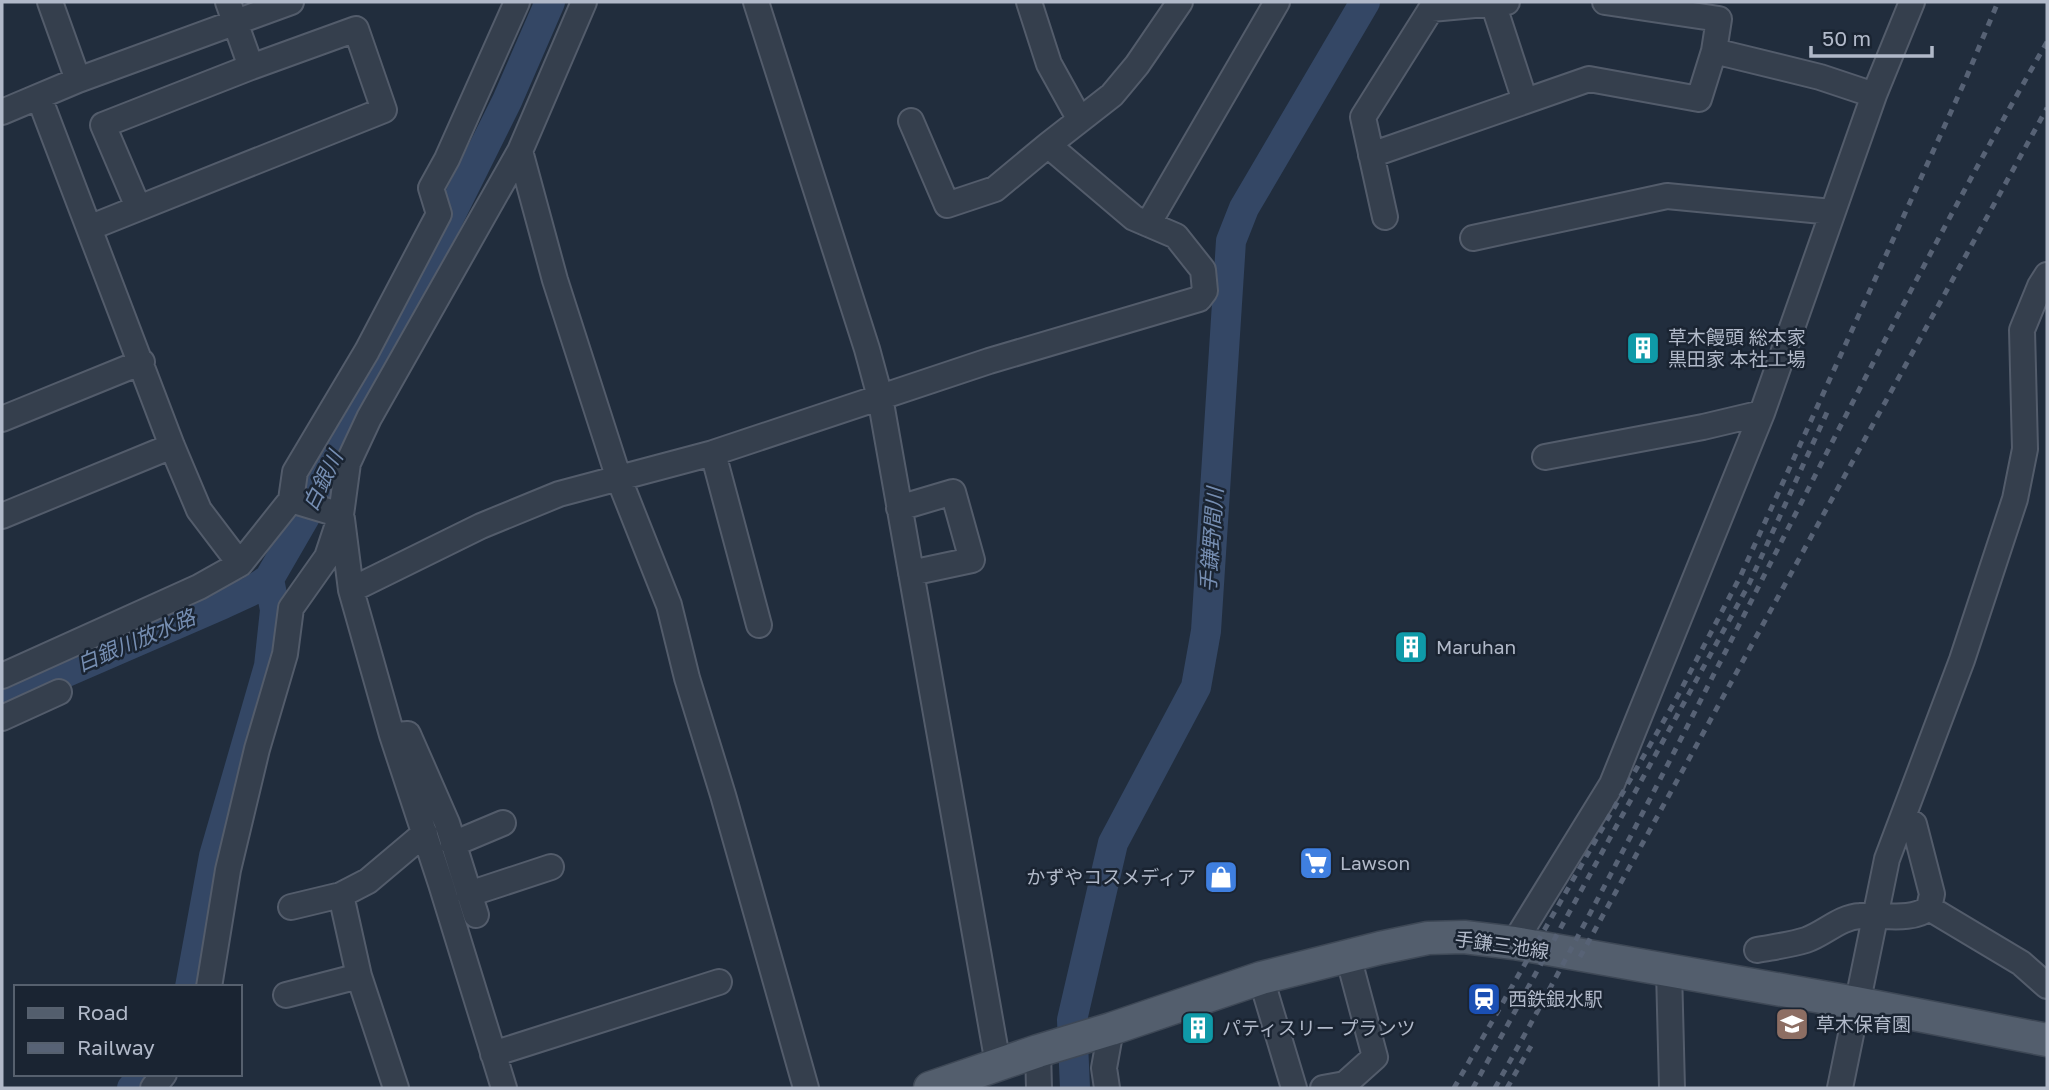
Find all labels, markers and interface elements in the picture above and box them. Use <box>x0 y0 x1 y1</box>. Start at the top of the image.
scale bar <box>1811 14 1932 58</box>
text: 50 m <box>1822 25 1871 51</box>
place label: 草木饅頭 総本家 黒田家 本社工場 <box>1668 325 1806 370</box>
building icon: 草木饅頭 総本家 黒田家 本社工場 <box>1624 329 1662 367</box>
water label: 白銀川 <box>297 445 348 515</box>
water label: 手鎌野間川 <box>1194 485 1228 593</box>
water label: 白銀川放水路 <box>73 603 201 677</box>
building icon: Maruhan <box>1392 628 1430 666</box>
place label: Maruhan <box>1436 635 1516 658</box>
supermarket icon: Lawson <box>1297 844 1335 882</box>
place label: Lawson <box>1340 851 1410 874</box>
shop icon: かずやコスメディア <box>1202 858 1240 896</box>
place label: かずやコスメディア <box>1026 865 1196 888</box>
street label: 手鎌三池線 <box>1453 927 1551 963</box>
station icon: 西鉄銀水駅 <box>1465 980 1503 1018</box>
legend <box>14 985 242 1076</box>
place label: 西鉄銀水駅 <box>1508 987 1603 1010</box>
text: Road <box>77 999 128 1025</box>
school or university icon: 草木保育園 <box>1773 1005 1811 1043</box>
building icon: パティスリー プランツ <box>1179 1009 1217 1047</box>
place label: 草木保育園 <box>1816 1012 1911 1035</box>
place label: パティスリー プランツ <box>1222 1016 1416 1039</box>
text: Railway <box>77 1034 155 1060</box>

